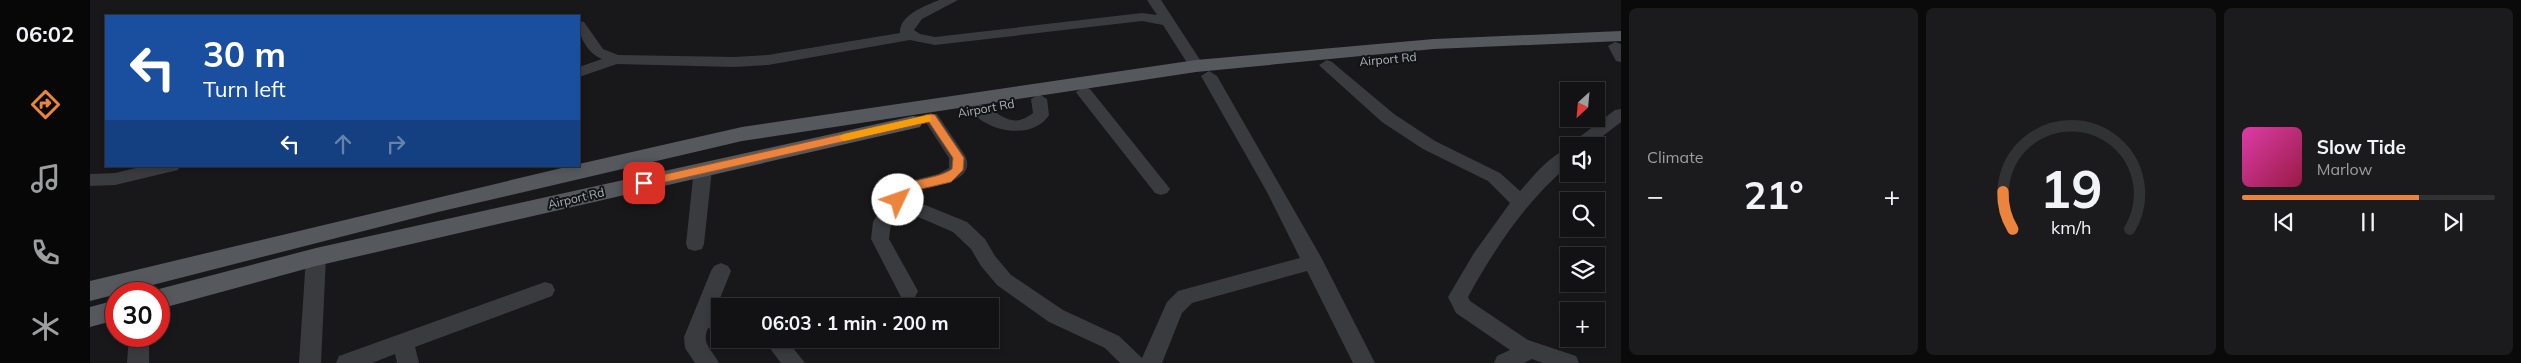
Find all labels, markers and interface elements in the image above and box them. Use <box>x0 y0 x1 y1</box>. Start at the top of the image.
text: 06:02 <box>16 20 74 48</box>
text: 30 m <box>203 32 286 76</box>
icon: left <box>120 35 185 100</box>
street label: Airport Rd <box>1359 49 1417 69</box>
text: Turn left <box>203 75 286 103</box>
north arrow <box>1560 82 1605 128</box>
map controls <box>1560 82 1605 347</box>
icon: directions <box>28 87 63 122</box>
street label: Airport Rd <box>956 96 1016 120</box>
icon: left <box>276 130 304 158</box>
icon: ahead <box>329 130 357 158</box>
icon: right <box>382 130 410 158</box>
text: Slow Tide <box>2317 135 2406 159</box>
button: sound <box>1560 137 1605 182</box>
text: Climate <box>1647 147 1703 167</box>
text: 19 <box>2040 156 2102 221</box>
text: Marlow <box>2317 159 2373 179</box>
icon: music <box>28 161 63 196</box>
pin <box>623 162 665 204</box>
icon: arrive <box>630 169 658 197</box>
text: 21° <box>1744 171 1804 219</box>
position arrow <box>871 173 923 225</box>
text: − <box>1647 178 1664 213</box>
text: + <box>1884 178 1900 213</box>
street label: Airport Rd <box>546 184 606 212</box>
button: search <box>1560 192 1605 237</box>
icon: previous <box>2270 208 2298 236</box>
icon: pause <box>2354 208 2382 236</box>
icon: next <box>2439 208 2467 236</box>
text: km/h <box>2051 216 2091 238</box>
icon: phone <box>28 235 63 270</box>
button: layers <box>1560 247 1605 292</box>
speed limit sign: 30 <box>105 282 170 347</box>
button: + <box>1560 302 1605 347</box>
icon: climate <box>28 309 63 344</box>
text: 06:03 · 1 min · 200 m <box>761 311 949 335</box>

